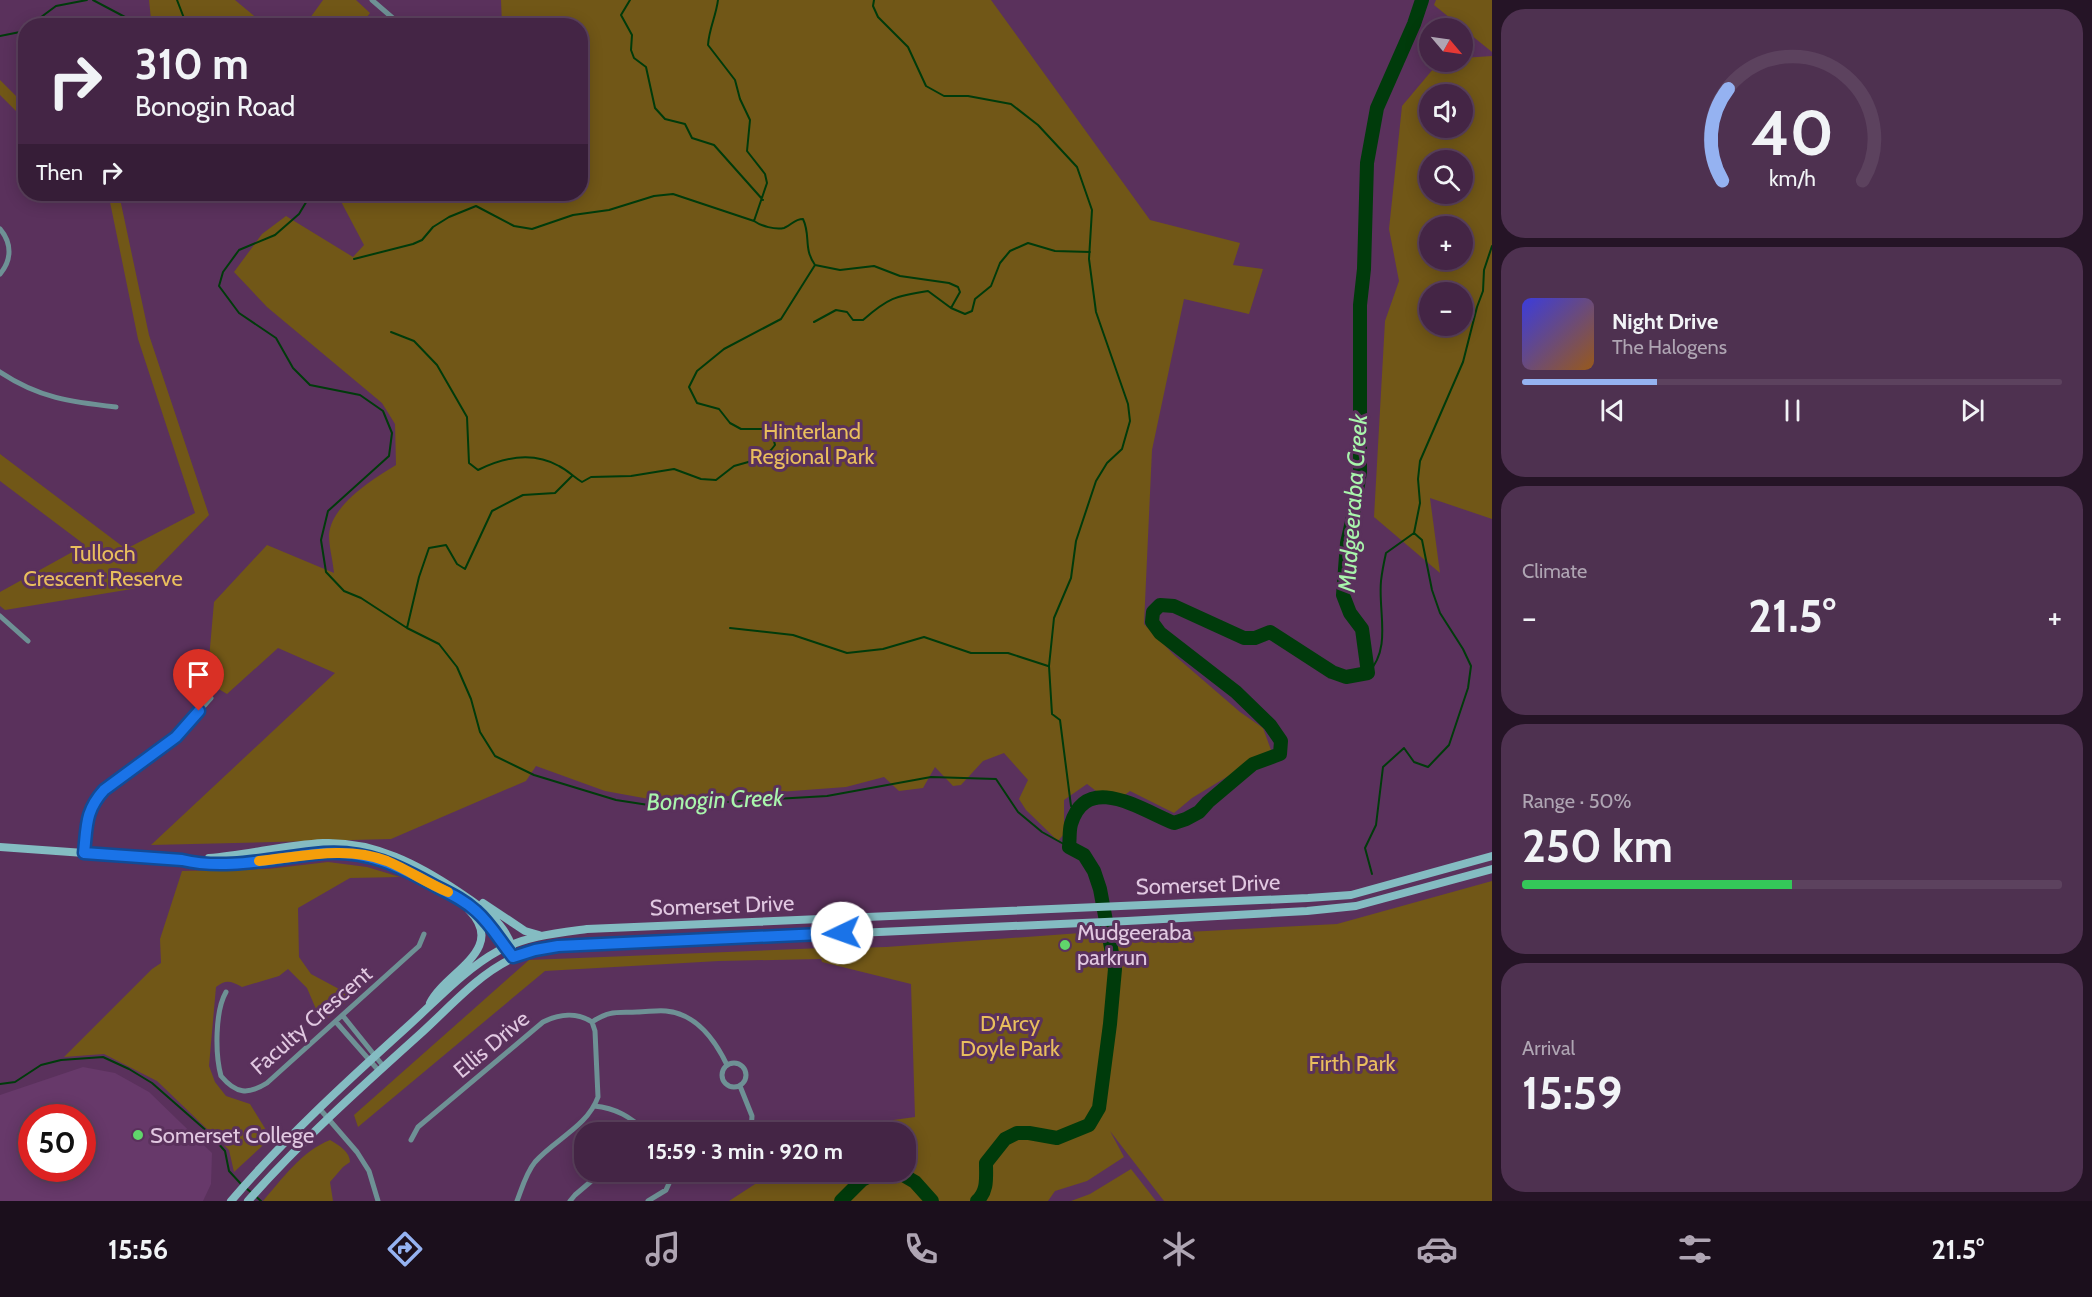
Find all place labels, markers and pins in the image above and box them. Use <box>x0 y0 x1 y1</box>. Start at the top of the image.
pin <box>173 649 224 711</box>
place label: Mudgeeraba parkrun <box>1077 919 1192 971</box>
marker: Mudgeeraba parkrun <box>1058 938 1072 952</box>
place label: Somerset College <box>150 1122 314 1149</box>
marker: Somerset College <box>131 1128 145 1142</box>

